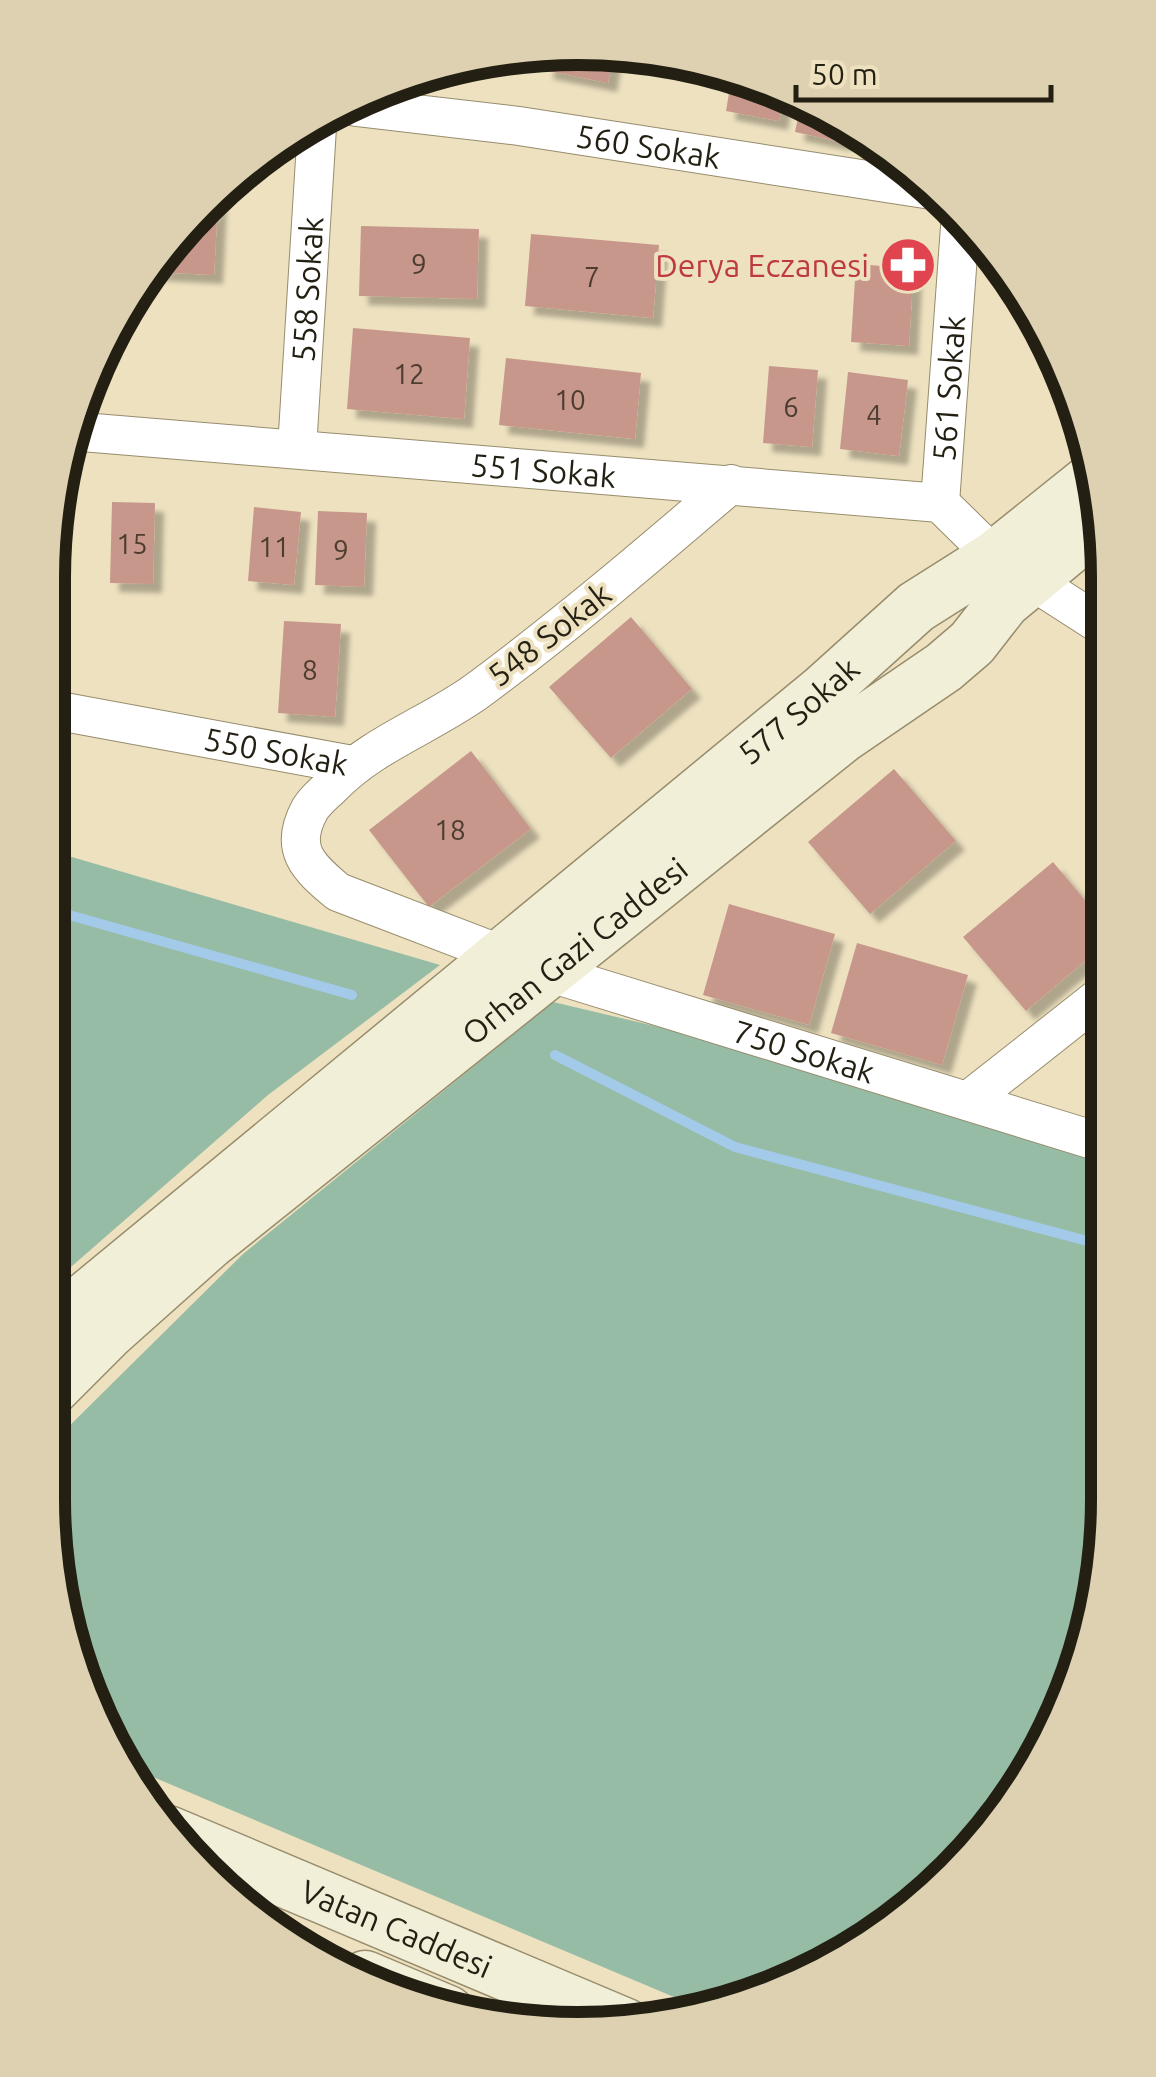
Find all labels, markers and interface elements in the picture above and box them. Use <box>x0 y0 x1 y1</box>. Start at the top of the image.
scale bar <box>796 40 1051 102</box>
text: 50 m <box>811 57 878 91</box>
street label: 560 Sokak <box>574 117 723 175</box>
street label: 558 Sokak <box>284 215 329 363</box>
pharmacy icon: Derya Eczanesi <box>878 235 938 295</box>
place label: Derya Eczanesi <box>655 247 869 283</box>
house number: 9 <box>411 248 427 279</box>
house number: 7 <box>584 261 600 292</box>
street label: 561 Sokak <box>925 314 972 462</box>
house number: 12 <box>393 358 425 389</box>
house number: 10 <box>554 384 586 415</box>
house number: 6 <box>783 391 799 422</box>
house number: 4 <box>866 399 882 430</box>
street label: 551 Sokak <box>469 446 618 494</box>
house number: 15 <box>116 528 148 559</box>
house number: 11 <box>258 531 290 562</box>
house number: 9 <box>333 534 349 565</box>
street label: 548 Sokak <box>481 575 617 693</box>
street label: 577 Sokak <box>731 650 866 771</box>
house number: 8 <box>302 654 318 685</box>
street label: 550 Sokak <box>201 720 351 782</box>
house number: 18 <box>434 814 466 845</box>
street label: Orhan Gazi Caddesi <box>455 850 694 1052</box>
street label: 750 Sokak <box>729 1012 879 1090</box>
street label: Vatan Caddesi <box>296 1872 497 1984</box>

